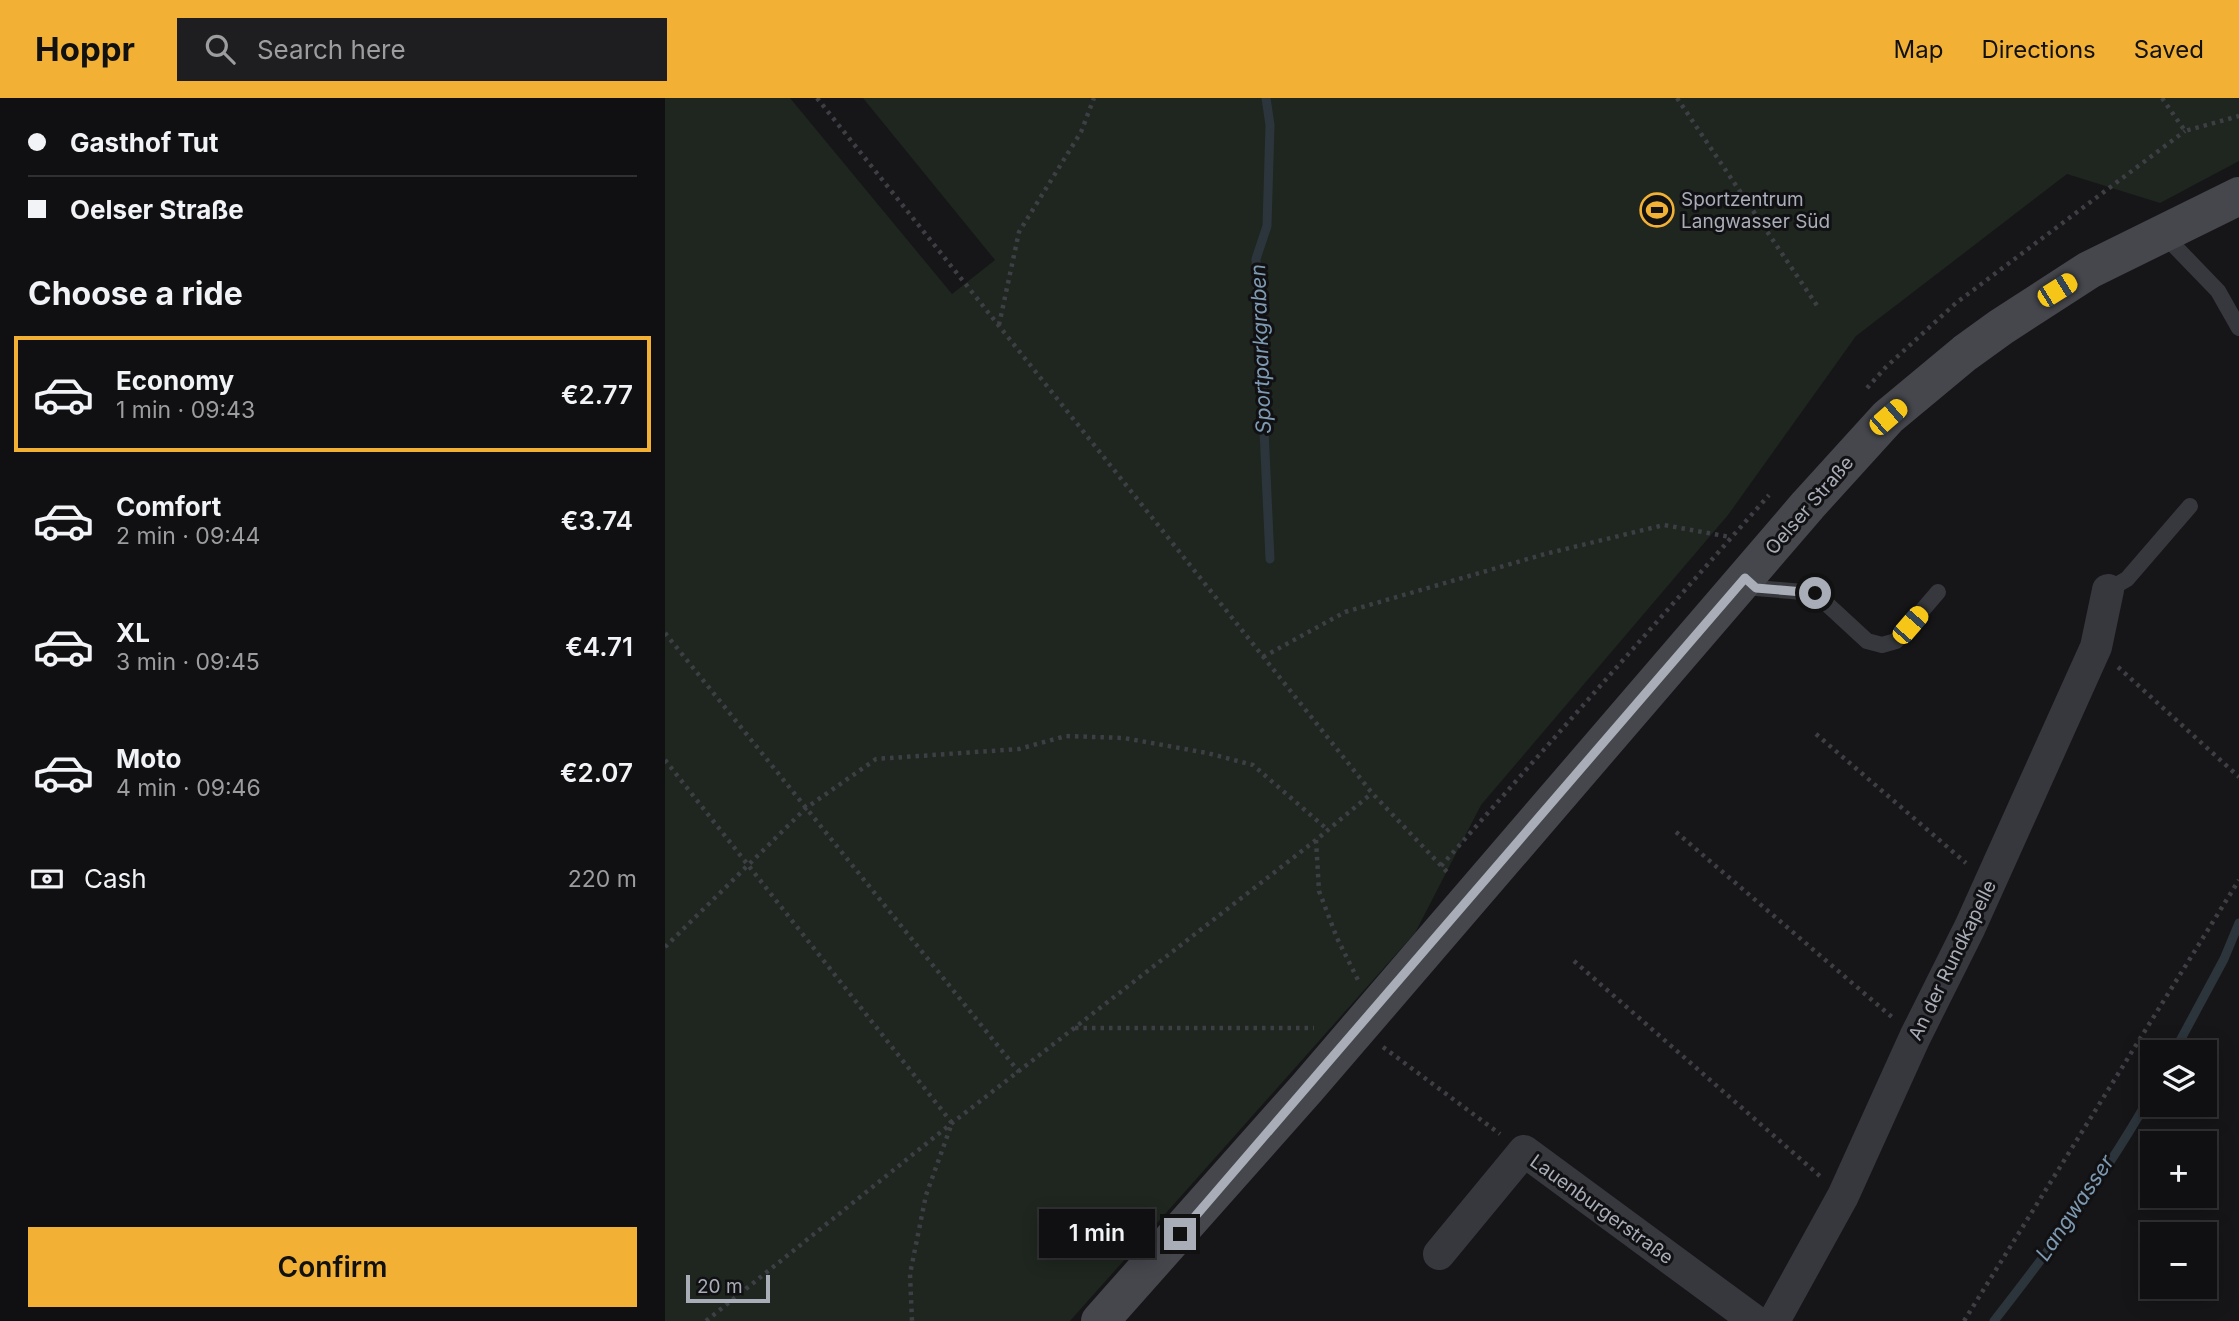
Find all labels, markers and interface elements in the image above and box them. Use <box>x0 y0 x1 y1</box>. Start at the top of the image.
search box <box>177 18 667 81</box>
text: Hoppr <box>35 29 135 69</box>
icon: search <box>201 30 239 68</box>
text: Search here <box>257 34 406 65</box>
text: Map <box>1894 35 1943 64</box>
text: Directions <box>1981 35 2096 64</box>
text: Saved <box>2134 35 2204 64</box>
text: Gasthof Tut <box>70 127 219 158</box>
place label: Sportzentrum Langwasser Süd <box>1681 188 1830 233</box>
sports icon: Sportzentrum Langwasser Süd <box>1638 191 1676 229</box>
text: Oelser Straße <box>70 194 244 225</box>
water label: Sportparkgraben <box>1245 264 1276 434</box>
car <box>2034 270 2081 310</box>
text: Choose a ride <box>28 274 243 313</box>
icon: car <box>32 363 95 426</box>
text: Economy <box>116 365 234 396</box>
text: €2.77 <box>561 379 633 410</box>
car <box>1866 395 1911 439</box>
text: 1 min · 09:43 <box>116 396 255 424</box>
street label: Oelser Straße <box>1760 451 1858 559</box>
icon: car <box>32 489 95 552</box>
text: Comfort <box>116 491 221 522</box>
text: €3.74 <box>561 505 633 536</box>
text: 2 min · 09:44 <box>116 522 260 550</box>
route start <box>1799 577 1831 609</box>
car <box>1889 602 1932 648</box>
icon: car <box>32 615 95 678</box>
text: XL <box>116 617 150 648</box>
text: €4.71 <box>565 631 633 662</box>
text: 3 min · 09:45 <box>116 648 260 676</box>
icon: car <box>32 741 95 804</box>
text: Moto <box>116 743 181 774</box>
text: €2.07 <box>560 757 633 788</box>
text: 4 min · 09:46 <box>116 774 261 802</box>
icon: cash <box>28 860 66 898</box>
text: Cash <box>84 863 147 894</box>
text: 220 m <box>568 865 637 893</box>
street label: An der Rundkapelle <box>1904 876 2001 1044</box>
map controls <box>2140 1040 2217 1299</box>
button: layers <box>2140 1040 2217 1117</box>
button: + <box>2140 1131 2217 1208</box>
water label: Langwasser <box>2030 1149 2120 1265</box>
street label: Lauenburgerstraße <box>1526 1150 1678 1269</box>
callout: 1 min <box>1040 1210 1155 1258</box>
route end <box>1164 1218 1196 1250</box>
text: 1 min <box>1069 1219 1125 1247</box>
button: − <box>2140 1222 2217 1299</box>
button: Confirm <box>28 1227 637 1307</box>
scale bar <box>686 1272 770 1304</box>
text: 20 m <box>697 1275 743 1298</box>

